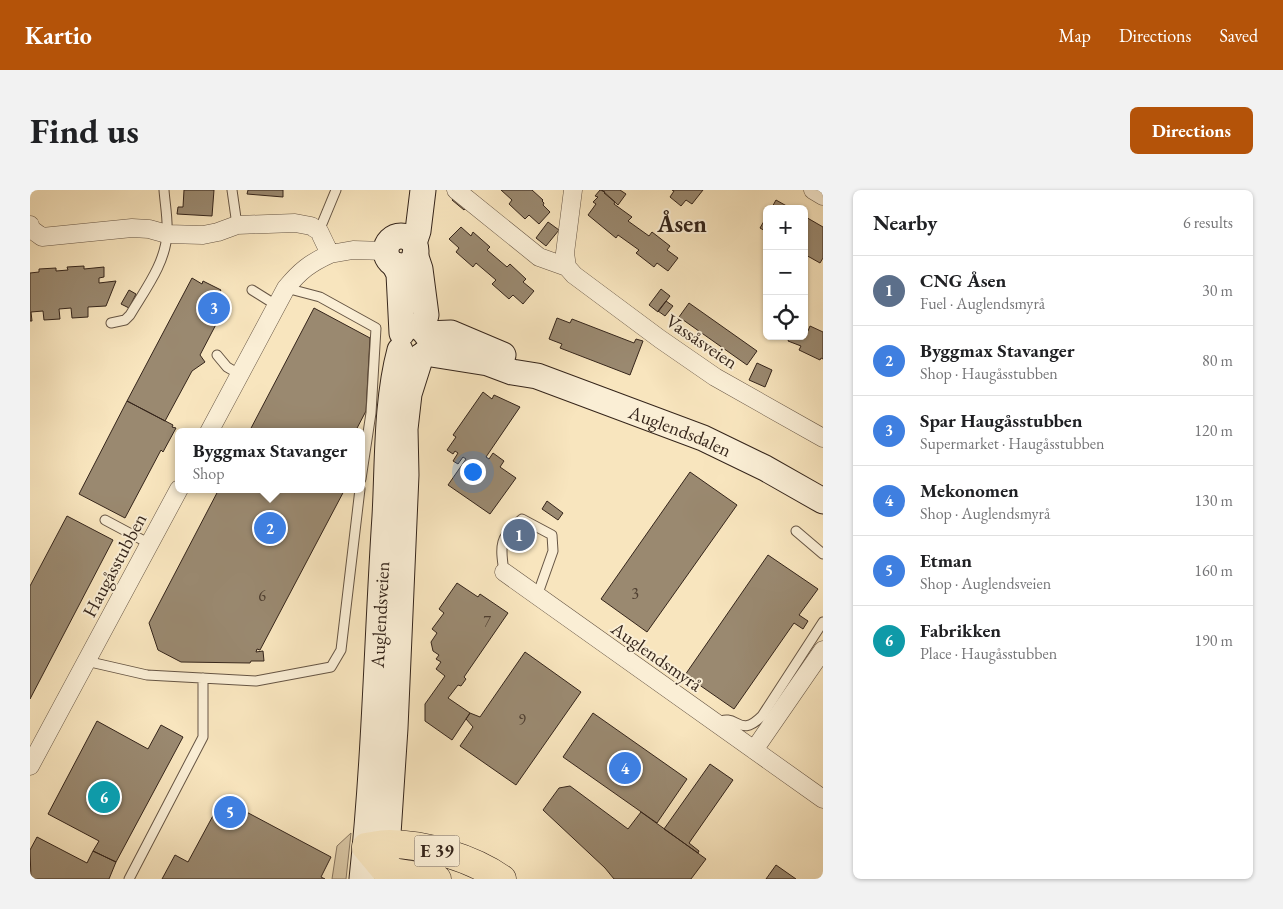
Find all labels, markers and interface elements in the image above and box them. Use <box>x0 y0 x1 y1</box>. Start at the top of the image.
text: Kartio <box>25 20 92 51</box>
text: Map <box>1059 24 1091 47</box>
text: Directions <box>1119 24 1191 47</box>
text: Saved <box>1219 24 1258 47</box>
button: Directions <box>1130 107 1253 154</box>
text: Find us <box>30 108 139 153</box>
map controls <box>763 205 808 340</box>
button: + <box>763 205 808 250</box>
district label: Åsen <box>656 208 707 239</box>
text: Nearby <box>873 209 937 236</box>
text: 6 results <box>1183 212 1233 233</box>
button: − <box>763 250 808 295</box>
text: CNG Åsen <box>920 268 1006 293</box>
text: 1 <box>885 280 893 301</box>
text: 30 m <box>1202 280 1233 301</box>
pin: 3 <box>198 289 230 327</box>
text: Fuel · Auglendsmyrå <box>920 293 1045 314</box>
button: locate <box>763 295 808 340</box>
street label: Vassåsveien <box>661 308 743 375</box>
text: Byggmax Stavanger <box>920 338 1075 363</box>
text: 2 <box>885 350 893 371</box>
text: 80 m <box>1202 350 1233 371</box>
text: Shop · Haugåsstubben <box>920 363 1058 384</box>
street label: Auglendsdalen <box>624 399 736 463</box>
text: Spar Haugåsstubben <box>920 408 1082 433</box>
text: 3 <box>885 420 893 441</box>
text: 120 m <box>1194 420 1233 441</box>
popup <box>175 428 365 493</box>
text: Supermarket · Haugåsstubben <box>920 433 1104 454</box>
text: Byggmax Stavanger <box>193 438 347 463</box>
your location <box>460 459 486 485</box>
text: Shop <box>193 463 225 484</box>
text: Mekonomen <box>920 478 1019 503</box>
text: 4 <box>885 490 893 511</box>
text: 130 m <box>1194 490 1233 511</box>
text: Shop · Auglendsmyrå <box>920 503 1050 524</box>
street label: Haugåsstubben <box>77 509 152 621</box>
pin: 2 <box>254 509 286 547</box>
pin: 1 <box>503 516 535 554</box>
text: Etman <box>920 548 972 573</box>
text: 5 <box>885 560 893 581</box>
text: 160 m <box>1194 560 1233 581</box>
street label: Auglendsveien <box>365 561 395 670</box>
text: Shop · Auglendsveien <box>920 573 1051 594</box>
house number: 3 <box>631 583 639 604</box>
house number: 6 <box>258 585 266 606</box>
house number: 7 <box>483 611 491 632</box>
street label: Auglendsmyrå <box>606 615 707 697</box>
text: Fabrikken <box>920 618 1001 643</box>
text: 6 <box>885 630 893 651</box>
text: 190 m <box>1194 630 1233 651</box>
text: Place · Haugåsstubben <box>920 643 1057 664</box>
house number: 9 <box>518 709 526 730</box>
pin: 4 <box>609 749 641 787</box>
pin: 6 <box>88 778 120 816</box>
pin: 5 <box>214 793 246 831</box>
road number: E 39 <box>414 836 460 866</box>

